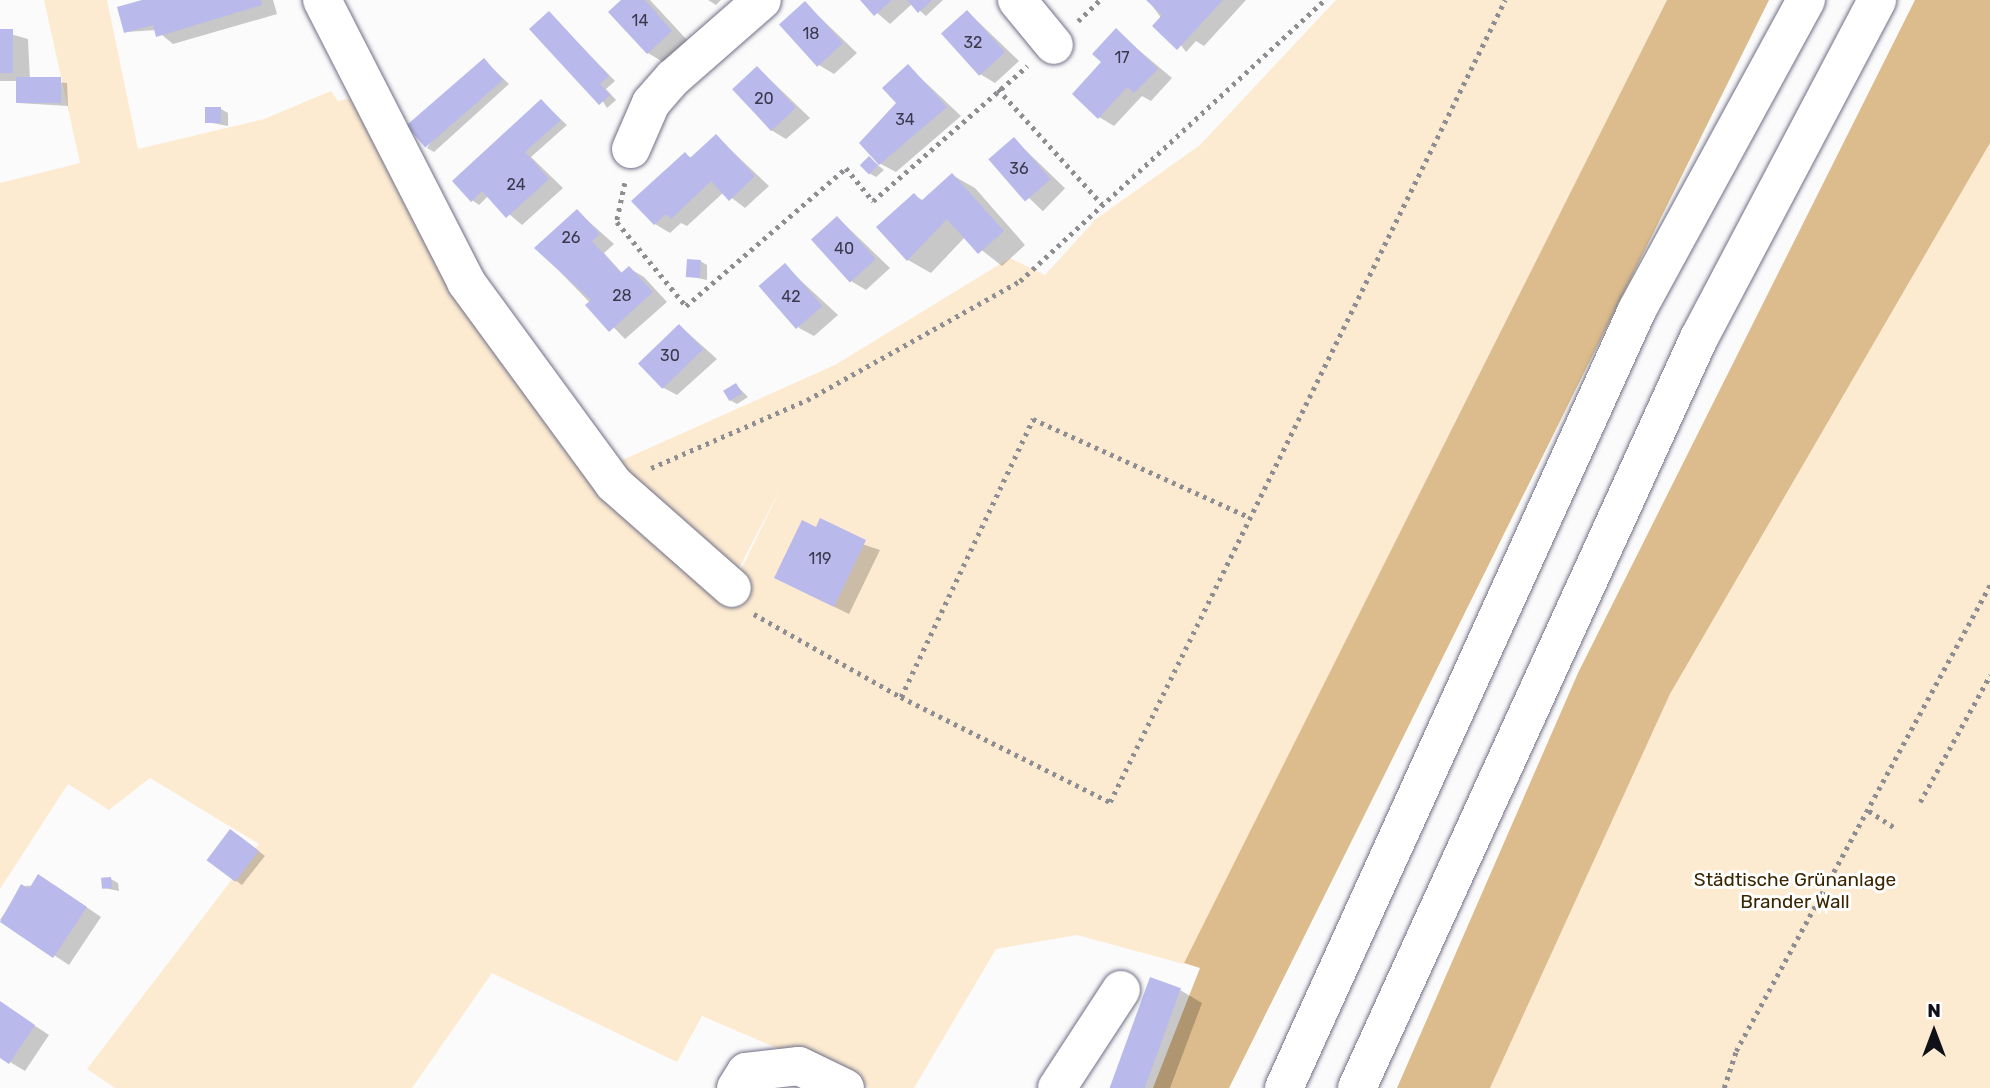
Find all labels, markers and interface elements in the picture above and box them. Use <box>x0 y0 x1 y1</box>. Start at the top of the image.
house number: 14 <box>632 11 648 31</box>
house number: 18 <box>802 24 820 44</box>
house number: 32 <box>963 33 983 53</box>
house number: 17 <box>1114 48 1130 68</box>
house number: 20 <box>754 89 774 109</box>
house number: 34 <box>895 110 915 130</box>
house number: 36 <box>1009 159 1029 179</box>
house number: 24 <box>506 175 526 195</box>
house number: 26 <box>561 228 581 248</box>
house number: 40 <box>834 239 854 259</box>
house number: 28 <box>612 286 632 306</box>
house number: 42 <box>781 287 801 307</box>
house number: 30 <box>660 346 680 366</box>
house number: 119 <box>808 549 832 569</box>
park label: Städtische Grünanlage Brander Wall <box>1694 869 1896 913</box>
north arrow <box>1899 997 1969 1067</box>
text: N <box>1927 999 1941 1022</box>

